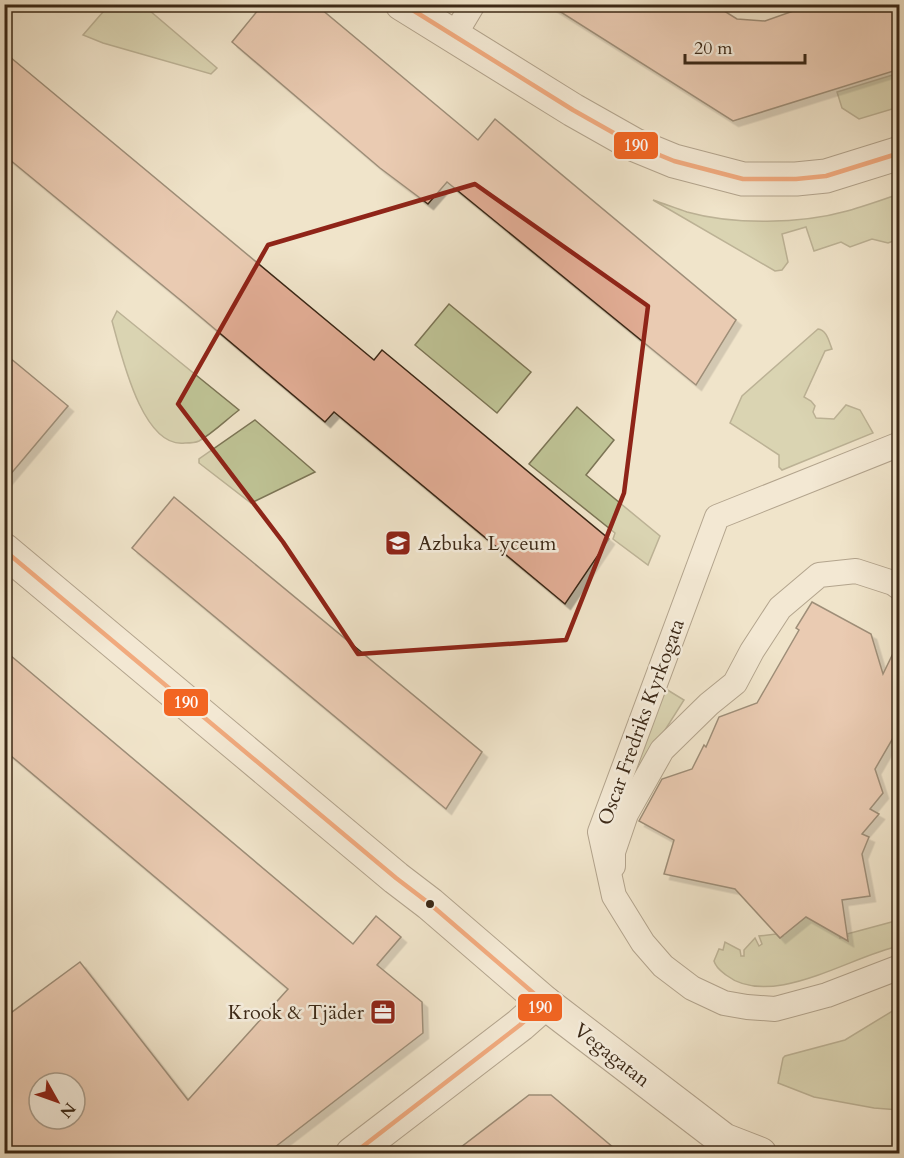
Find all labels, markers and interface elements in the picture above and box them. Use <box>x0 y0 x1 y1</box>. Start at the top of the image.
scale bar <box>685 27 805 65</box>
text: 20 m <box>694 36 733 61</box>
line badge: 190 <box>613 131 659 160</box>
text: 190 <box>624 135 648 157</box>
school or university icon: Azbuka Lyceum <box>383 528 413 558</box>
place label: Azbuka Lyceum <box>418 530 556 557</box>
street label: Oscar Fredriks Kyrkogata <box>591 615 691 829</box>
line badge: 190 <box>163 688 209 717</box>
text: 190 <box>174 692 198 714</box>
unlabelled marker <box>424 898 436 910</box>
line badge: 190 <box>517 993 563 1022</box>
office icon: Krook & Tjäder <box>368 997 398 1027</box>
text: 190 <box>528 997 552 1019</box>
place label: Krook & Tjäder <box>228 999 365 1026</box>
street label: Vegagatan <box>568 1017 656 1094</box>
north arrow <box>27 1071 87 1131</box>
text: N <box>55 1098 81 1122</box>

